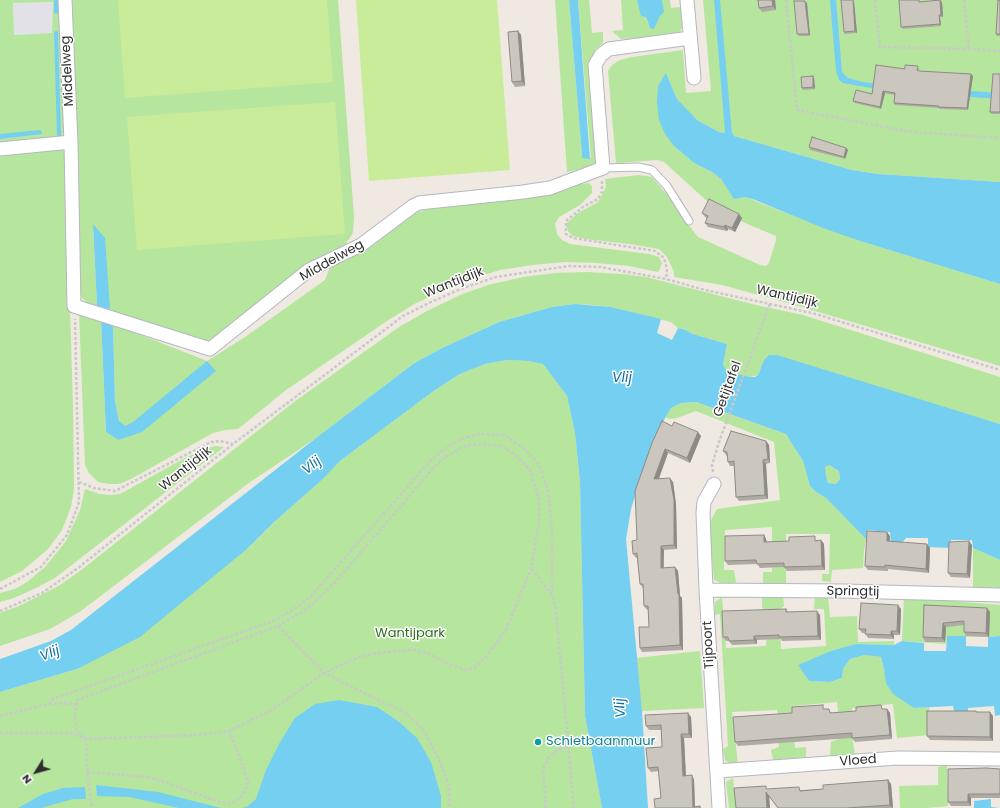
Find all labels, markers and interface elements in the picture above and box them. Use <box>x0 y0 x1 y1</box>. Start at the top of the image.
street label: Middelweg <box>58 35 78 107</box>
street label: Middelweg <box>297 237 367 285</box>
street label: Wantijdijk <box>422 264 486 302</box>
street label: Wantijdijk <box>755 282 819 312</box>
street label: Getijtafel <box>711 359 745 419</box>
water label: Vlij <box>612 370 632 386</box>
street label: Wantijdijk <box>157 443 215 495</box>
water label: Vlij <box>299 453 325 479</box>
street label: Springtij <box>827 584 879 600</box>
street label: Tijpoort <box>700 620 718 670</box>
park label: Wantijpark <box>375 626 445 642</box>
water label: Vlij <box>38 642 62 666</box>
water label: Vlij <box>612 697 630 719</box>
place label: Schietbaanmuur <box>546 734 655 750</box>
marker: Schietbaanmuur <box>533 737 543 747</box>
north arrow <box>16 752 56 792</box>
street label: Vloed <box>839 752 877 770</box>
text: N <box>18 771 35 787</box>

